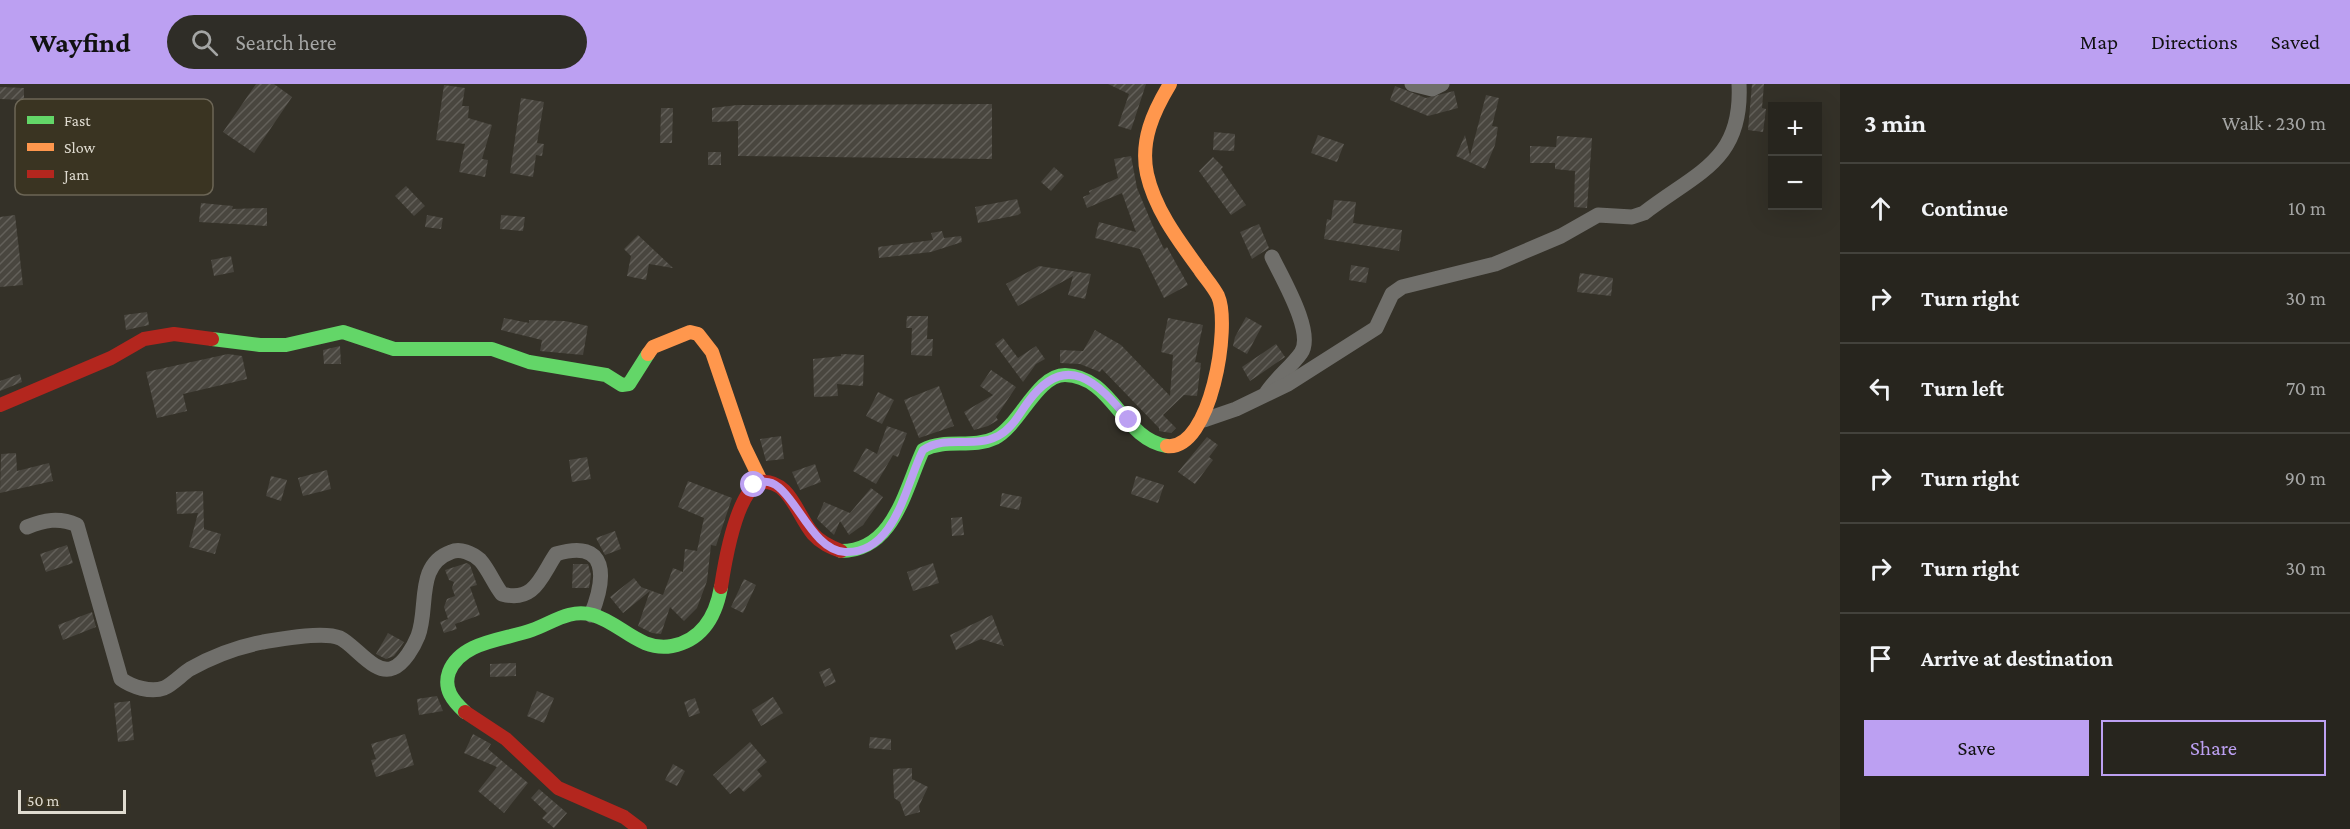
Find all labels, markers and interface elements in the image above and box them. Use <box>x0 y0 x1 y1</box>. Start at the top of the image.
search box <box>167 15 587 69</box>
icon: search <box>188 26 221 59</box>
text: Wayfind <box>30 27 131 58</box>
text: Search here <box>236 30 336 55</box>
text: Map <box>2080 30 2118 54</box>
text: Directions <box>2151 30 2238 54</box>
text: Saved <box>2271 30 2320 54</box>
legend <box>15 99 213 195</box>
map controls <box>1768 102 1822 210</box>
button: + <box>1768 102 1822 156</box>
text: 3 min <box>1864 109 1926 138</box>
text: Fast <box>64 112 91 129</box>
text: Walk · 230 m <box>2222 112 2326 134</box>
text: Slow <box>64 139 96 156</box>
button: − <box>1768 156 1822 210</box>
text: Jam <box>62 166 89 184</box>
icon: ahead <box>1864 192 1897 225</box>
text: Continue <box>1921 196 2008 221</box>
text: 10 m <box>2288 197 2326 219</box>
icon: right <box>1864 282 1897 315</box>
text: Turn right <box>1921 286 2019 311</box>
text: 30 m <box>2285 287 2326 309</box>
icon: left <box>1864 372 1897 405</box>
text: Turn left <box>1921 376 2004 401</box>
text: 70 m <box>2286 377 2326 399</box>
route end <box>1115 406 1141 432</box>
icon: right <box>1864 462 1897 495</box>
text: Turn right <box>1921 466 2019 491</box>
text: 90 m <box>2285 467 2326 489</box>
route start <box>740 471 766 497</box>
icon: right <box>1864 552 1897 585</box>
text: Turn right <box>1921 556 2019 581</box>
text: 30 m <box>2285 557 2326 579</box>
icon: arrive <box>1864 642 1897 675</box>
text: Arrive at destination <box>1921 646 2113 671</box>
button: Save <box>1864 720 2089 776</box>
button: Share <box>2101 720 2326 776</box>
scale bar <box>18 787 126 814</box>
text: 50 m <box>27 792 59 809</box>

